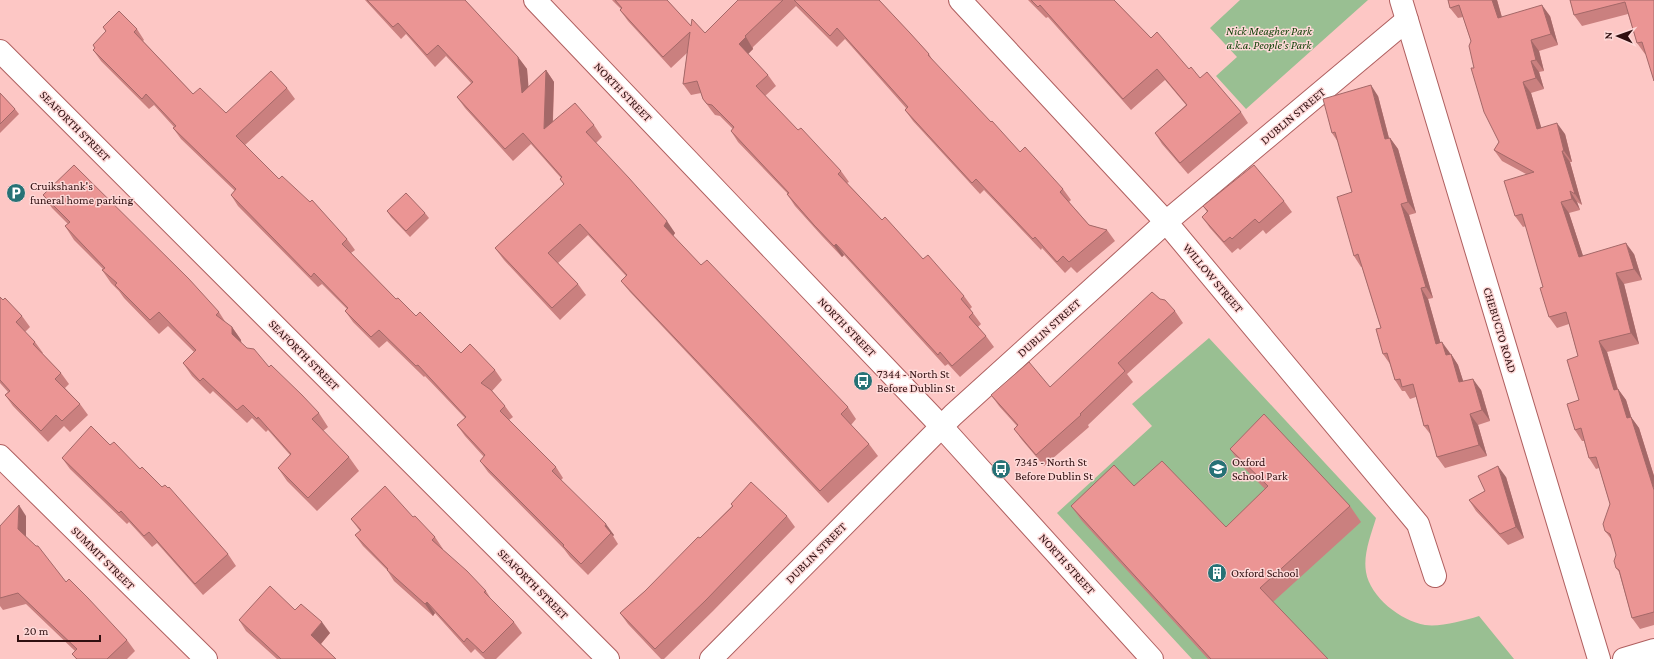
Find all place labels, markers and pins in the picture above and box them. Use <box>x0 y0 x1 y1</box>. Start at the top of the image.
place label: Cruikshank's funeral home parking <box>30 179 134 207</box>
parking icon: Cruikshank's funeral home parking <box>5 182 27 204</box>
place label: 7344 - North St Before Dublin St <box>877 367 956 395</box>
bus stop icon: 7344 - North St Before Dublin St <box>852 370 874 392</box>
place label: 7345 - North St Before Dublin St <box>1015 455 1094 483</box>
place label: Oxford School Park <box>1232 455 1288 483</box>
bus stop icon: 7345 - North St Before Dublin St <box>990 458 1012 480</box>
school or university icon: Oxford School Park <box>1207 458 1229 480</box>
building icon: Oxford School <box>1206 562 1228 584</box>
place label: Oxford School <box>1231 566 1299 580</box>

